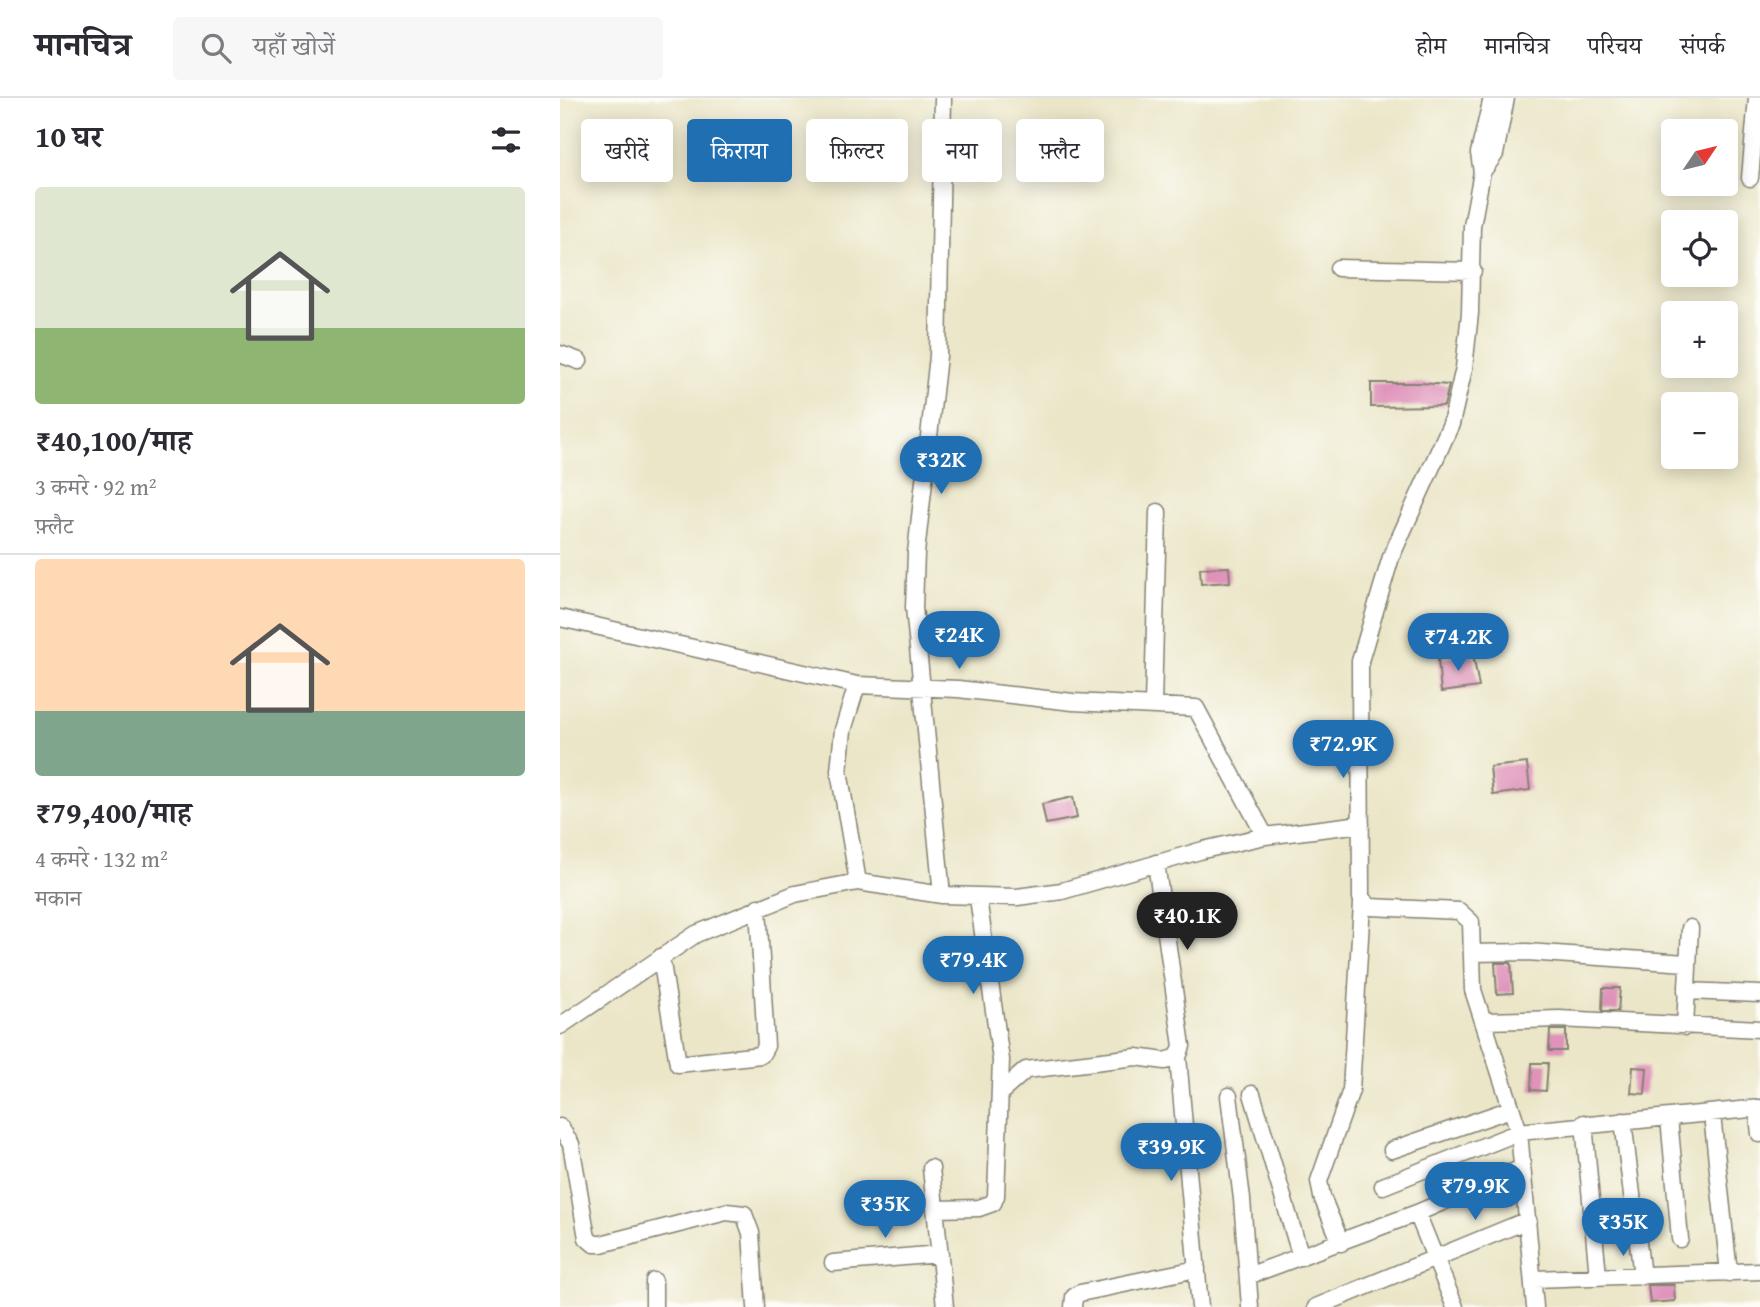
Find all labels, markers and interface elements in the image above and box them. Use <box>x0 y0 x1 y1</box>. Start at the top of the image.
search box <box>173 17 663 80</box>
text: मानचित्र <box>35 20 131 68</box>
text: यहाँ खोजें <box>253 26 335 65</box>
text: होम <box>1416 28 1446 63</box>
text: मानचित्र <box>1484 28 1550 63</box>
text: परिचय <box>1588 28 1642 63</box>
text: संपर्क <box>1680 28 1725 63</box>
icon: search <box>197 29 235 67</box>
text: 10 घर <box>35 114 102 158</box>
chip: खरीदें <box>581 119 673 182</box>
chip: किराया <box>687 119 792 182</box>
chip: फ़िल्टर <box>806 119 908 182</box>
chip: नया <box>922 119 1002 182</box>
chip: फ़्लैट <box>1016 119 1104 182</box>
north arrow <box>1661 119 1738 196</box>
map controls <box>1661 119 1738 469</box>
icon: filters <box>487 121 525 159</box>
button: locate <box>1661 210 1738 287</box>
icon: home <box>217 233 343 359</box>
button: + <box>1661 301 1738 378</box>
button: − <box>1661 392 1738 469</box>
text: ₹40,100/माह <box>35 418 192 462</box>
pin: ₹32K <box>900 436 982 496</box>
text: ₹32K <box>916 442 966 475</box>
text: 3 कमरे · 92 m² <box>35 470 157 503</box>
text: फ़्लैट <box>35 509 73 542</box>
icon: home <box>217 605 343 731</box>
pin: ₹24K <box>918 612 1000 671</box>
pin: ₹74.2K <box>1401 614 1515 673</box>
text: ₹24K <box>934 617 984 650</box>
text: ₹74.2K <box>1424 619 1492 652</box>
pin: ₹72.9K <box>1286 720 1400 780</box>
text: ₹72.9K <box>1309 726 1377 759</box>
text: ₹79,400/माह <box>35 790 192 834</box>
text: 4 कमरे · 132 m² <box>35 842 168 875</box>
text: मकान <box>35 881 82 914</box>
pin: ₹40.1K <box>1130 892 1244 952</box>
text: ₹40.1K <box>1153 898 1221 931</box>
pin: ₹79.4K <box>916 936 1030 996</box>
text: ₹79.4K <box>939 942 1007 975</box>
pin: ₹39.9K <box>1114 1124 1228 1183</box>
text: ₹39.9K <box>1137 1129 1205 1162</box>
pin: ₹79.9K <box>1418 1162 1532 1222</box>
text: ₹79.9K <box>1441 1168 1509 1201</box>
pin: ₹35K <box>844 1180 926 1240</box>
text: ₹35K <box>860 1186 910 1219</box>
pin: ₹35K <box>1582 1198 1664 1258</box>
text: ₹35K <box>1598 1204 1648 1237</box>

